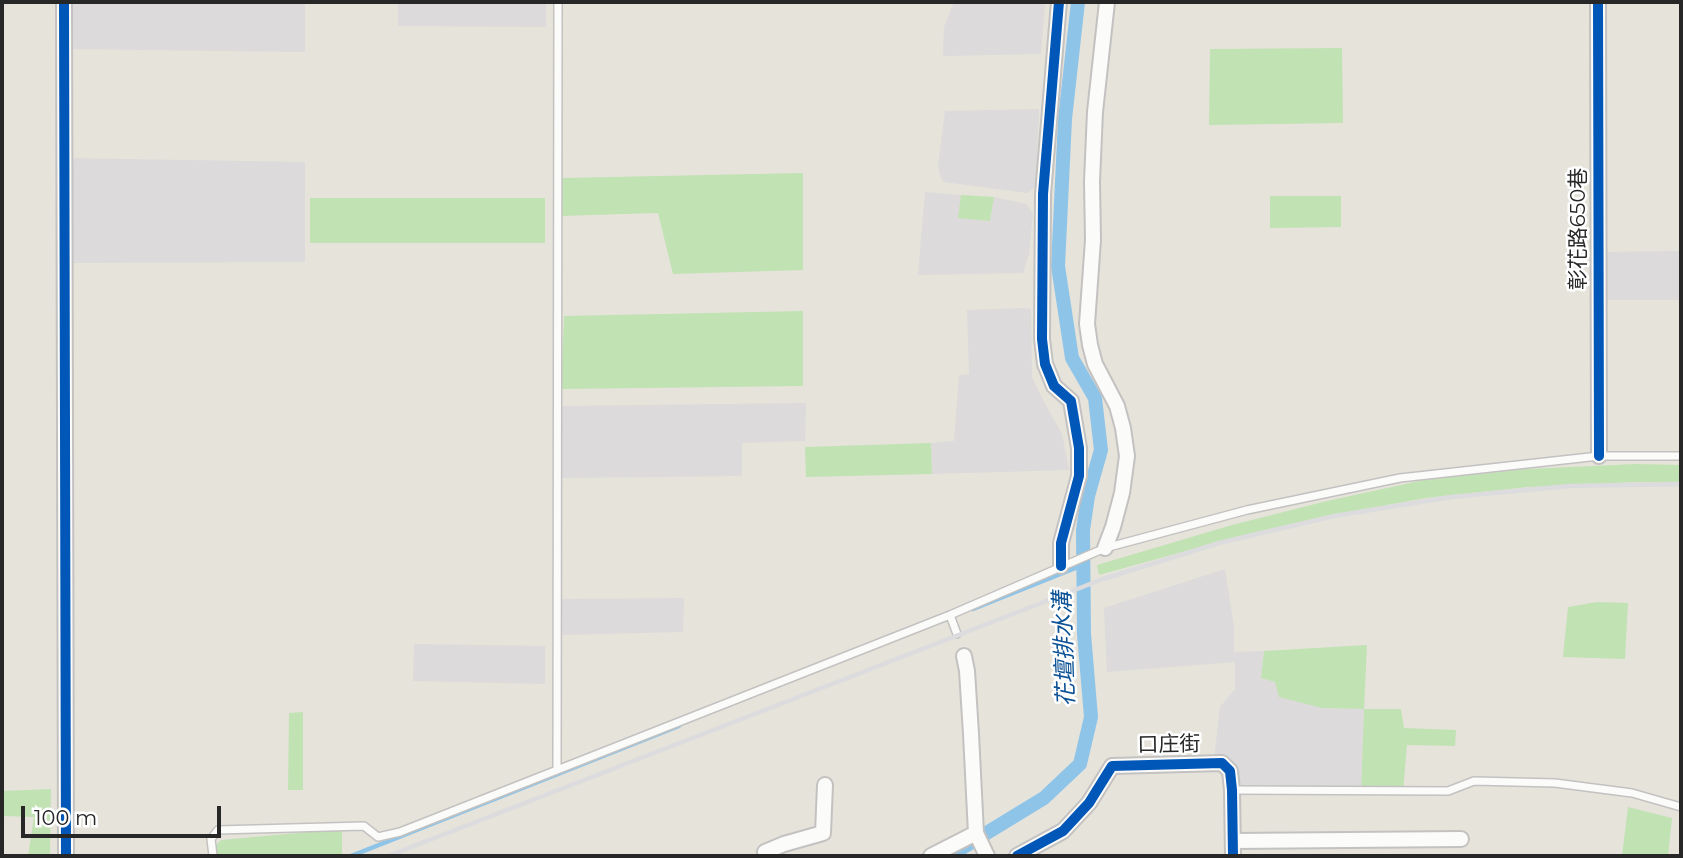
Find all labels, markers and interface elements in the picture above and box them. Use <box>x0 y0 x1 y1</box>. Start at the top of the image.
street label: 彰花路650巷 <box>1566 168 1592 290</box>
water label: 花壇排水溝 <box>1049 591 1081 707</box>
street label: 口庄街 <box>1137 732 1201 758</box>
scale bar <box>24 792 224 836</box>
text: 100 m <box>34 805 97 830</box>

